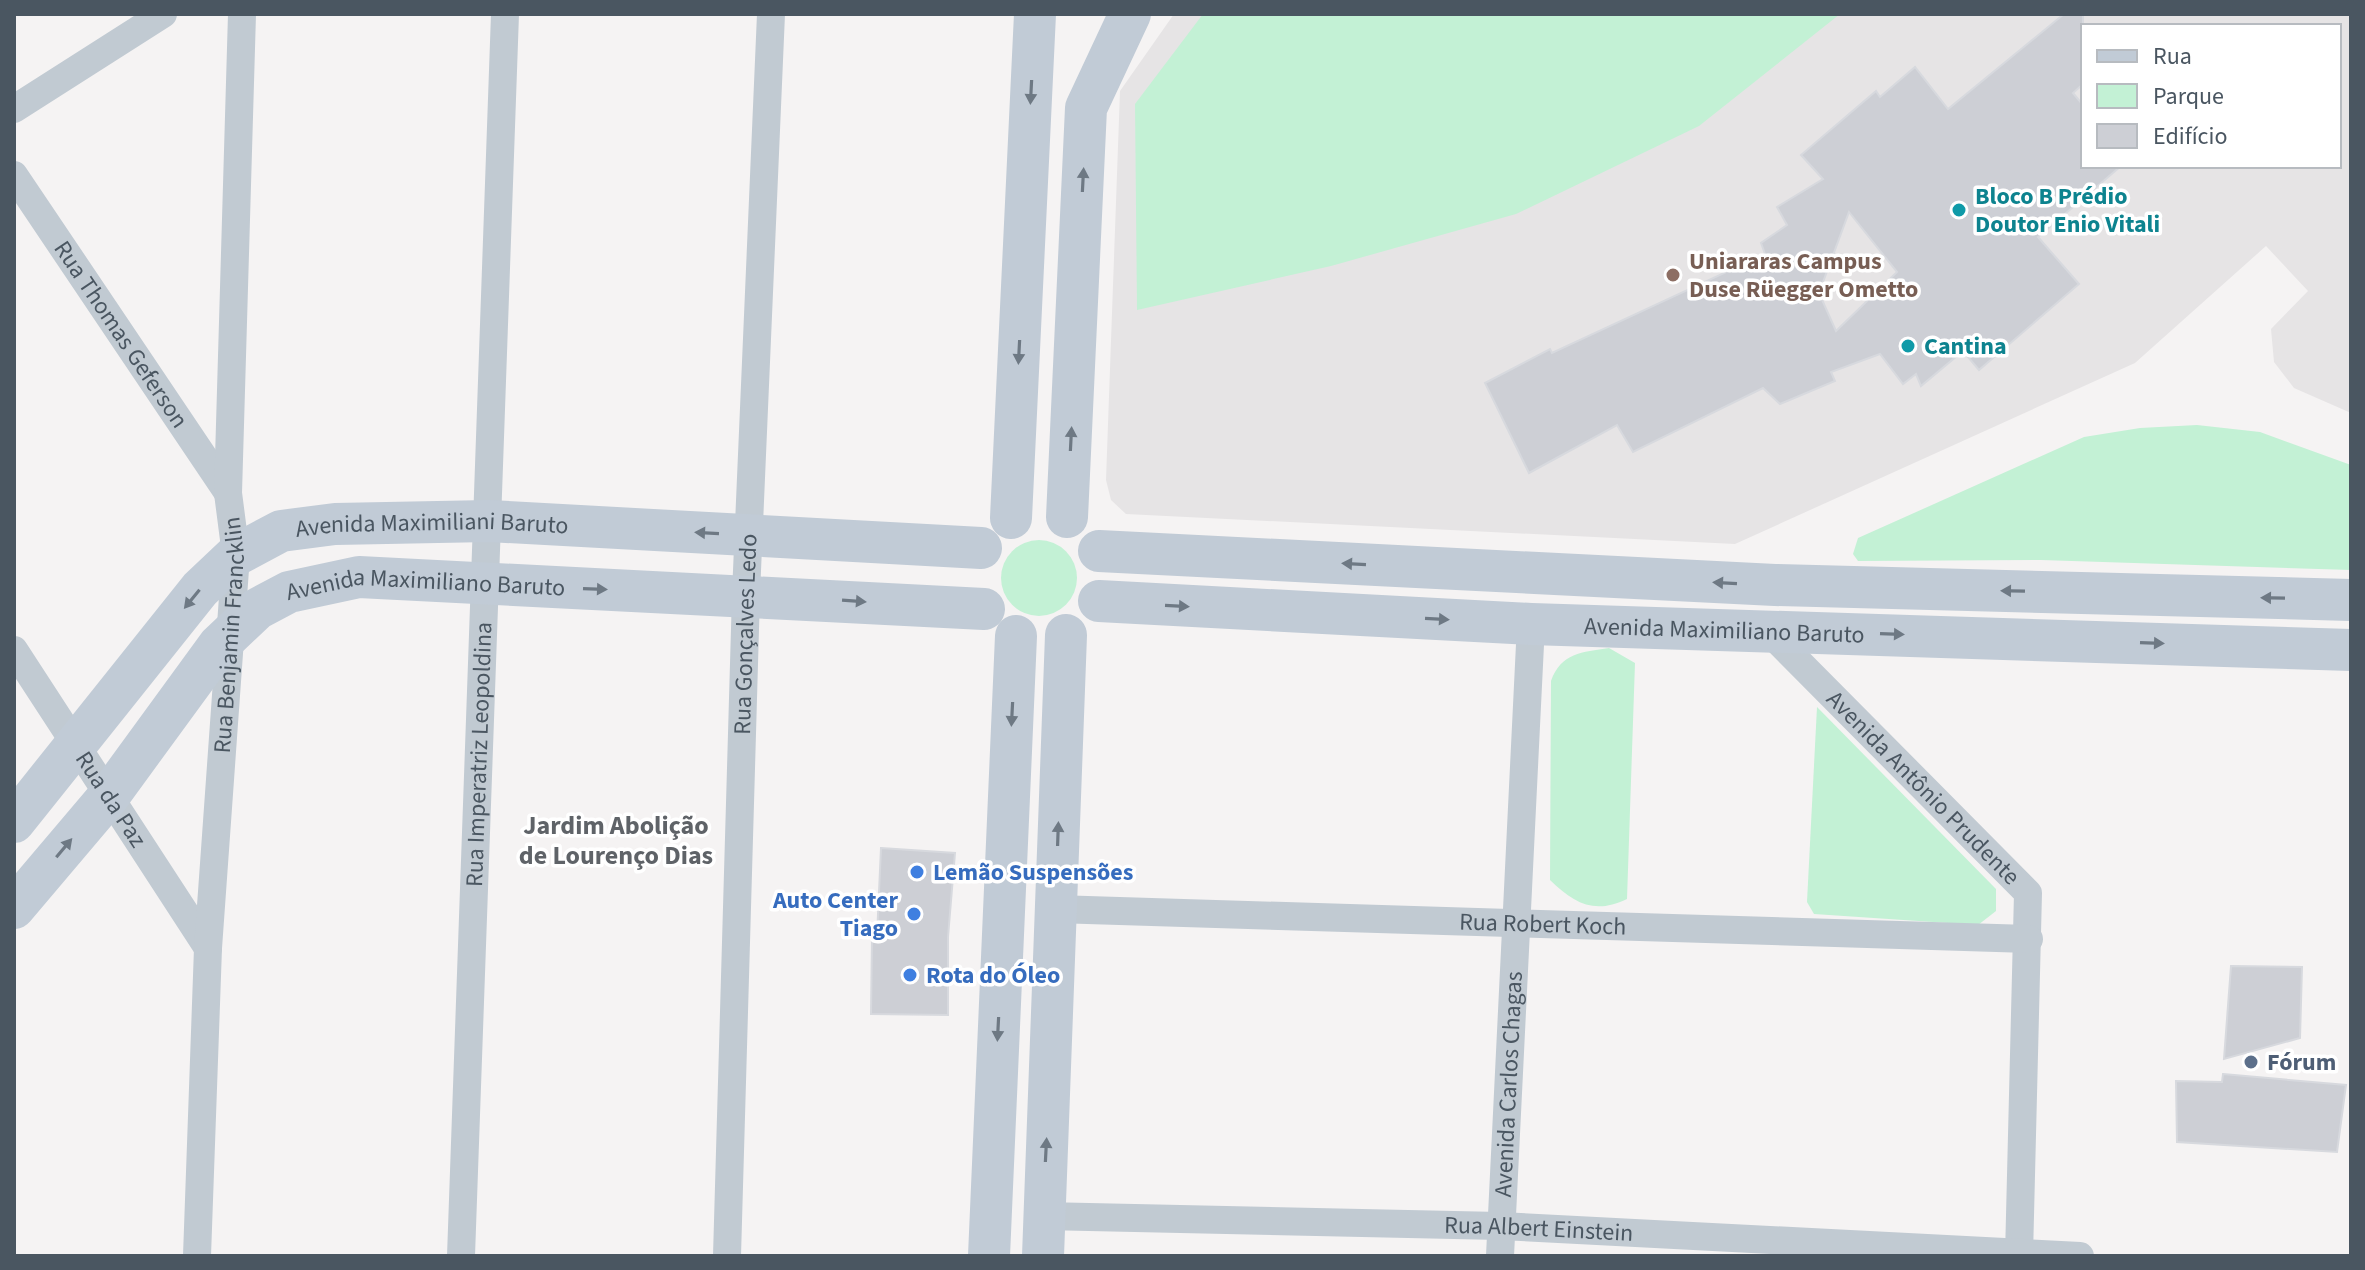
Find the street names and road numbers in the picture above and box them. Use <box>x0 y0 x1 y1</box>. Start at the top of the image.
street label: Rua Thomas Geferson <box>45 234 197 435</box>
street label: Avenida Maximiliani Baruto <box>293 503 570 546</box>
street label: Rua Benjamin Francklin <box>204 515 254 754</box>
street label: Rua Gonçalves Ledo <box>724 533 766 735</box>
street label: Avenida Maximiliano Baruto <box>283 559 566 610</box>
street label: Avenida Maximiliano Baruto <box>1583 608 1865 652</box>
street label: Rua Imperatriz Leopoldina <box>457 621 501 887</box>
street label: Avenida Antônio Prudente <box>1819 682 2028 893</box>
street label: Rua da Paz <box>67 744 155 854</box>
street label: Rua Robert Koch <box>1459 904 1627 944</box>
street label: Avenida Carlos Chagas <box>1485 970 1531 1198</box>
street label: Rua Albert Einstein <box>1444 1207 1634 1250</box>

